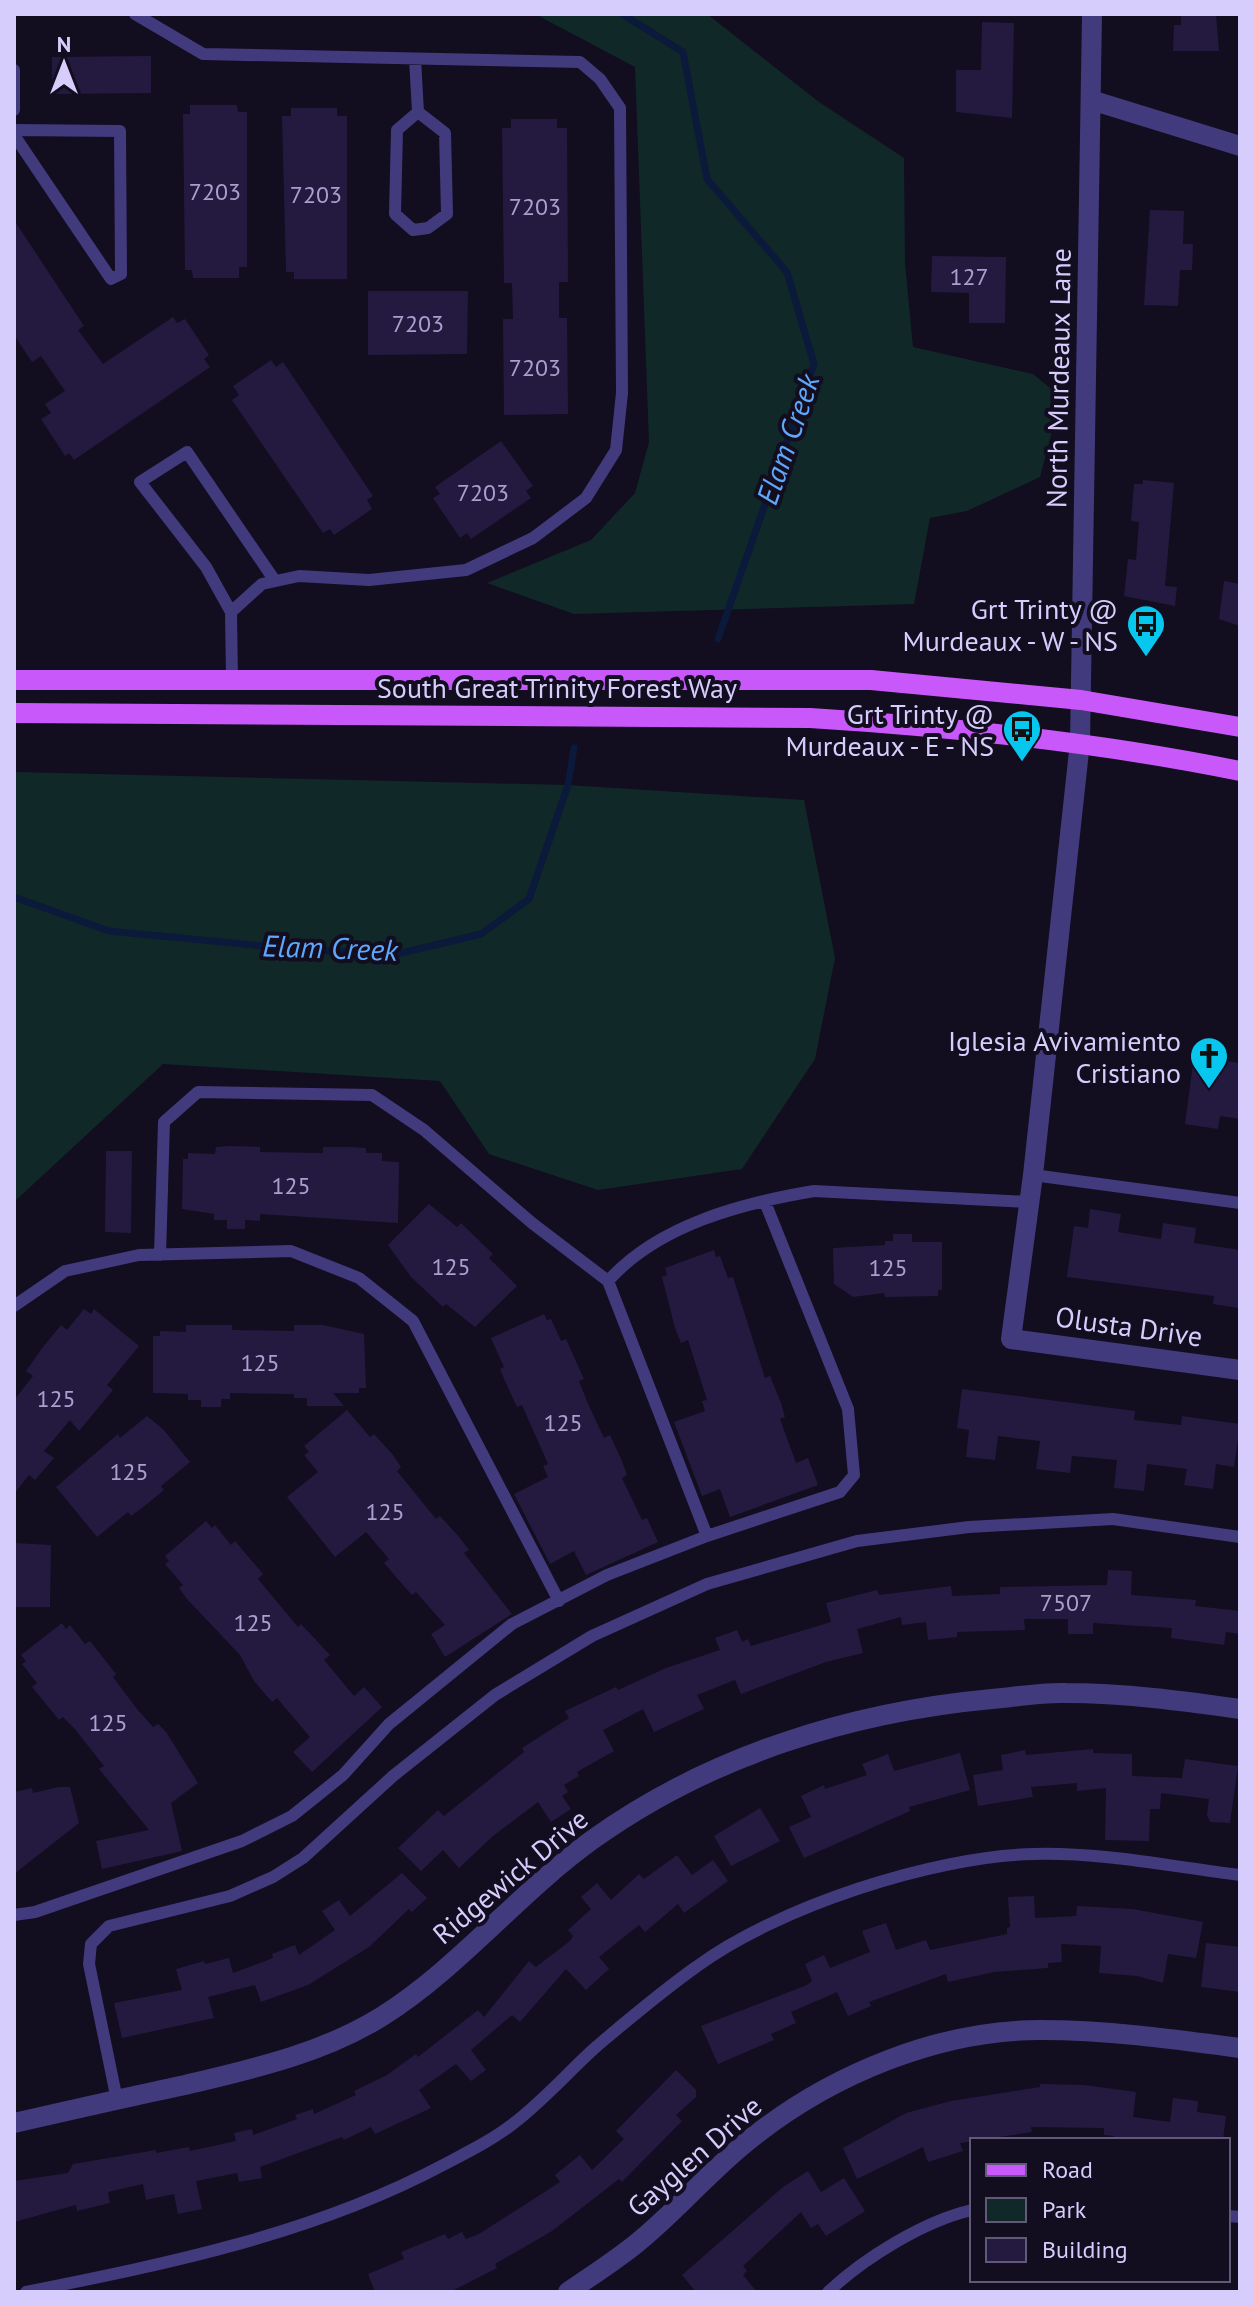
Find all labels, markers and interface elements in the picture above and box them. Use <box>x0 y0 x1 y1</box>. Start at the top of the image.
north arrow <box>24 24 104 104</box>
text: N <box>57 30 71 58</box>
house number: 7203 <box>189 176 241 207</box>
house number: 7203 <box>290 179 342 210</box>
house number: 7203 <box>509 191 561 222</box>
street label: North Murdeaux Lane <box>1037 248 1079 508</box>
house number: 127 <box>949 261 989 292</box>
house number: 7203 <box>392 308 444 339</box>
house number: 7203 <box>509 352 561 383</box>
water label: Elam Creek <box>747 367 828 509</box>
house number: 7203 <box>457 477 509 508</box>
place label: Grt Trinty @ Murdeaux - W - NS <box>903 590 1118 659</box>
bus stop icon: Grt Trinty @ Murdeaux - W - NS <box>1125 603 1167 658</box>
street label: South Great Trinity Forest Way <box>377 669 737 706</box>
place label: Grt Trinty @ Murdeaux - E - NS <box>786 695 994 764</box>
bus stop icon: Grt Trinty @ Murdeaux - E - NS <box>1001 708 1043 763</box>
water label: Elam Creek <box>262 925 400 969</box>
place label: Iglesia Avivamiento Cristiano <box>948 1022 1181 1091</box>
church icon: Iglesia Avivamiento Cristiano <box>1188 1035 1230 1090</box>
house number: 125 <box>271 1170 311 1201</box>
house number: 125 <box>431 1251 471 1282</box>
house number: 125 <box>868 1252 908 1283</box>
street label: Olusta Drive <box>1053 1297 1205 1355</box>
house number: 125 <box>240 1347 280 1378</box>
house number: 125 <box>36 1383 76 1414</box>
house number: 125 <box>543 1407 583 1438</box>
house number: 125 <box>109 1456 149 1487</box>
house number: 125 <box>365 1496 405 1527</box>
house number: 7507 <box>1040 1587 1092 1618</box>
house number: 125 <box>233 1607 273 1638</box>
house number: 125 <box>88 1707 128 1738</box>
street label: Ridgewick Drive <box>425 1800 595 1952</box>
street label: Gayglen Drive <box>619 2087 769 2225</box>
legend <box>970 2138 1230 2282</box>
text: Road <box>1042 2154 1093 2185</box>
text: Park <box>1042 2194 1087 2225</box>
text: Building <box>1042 2234 1128 2265</box>

